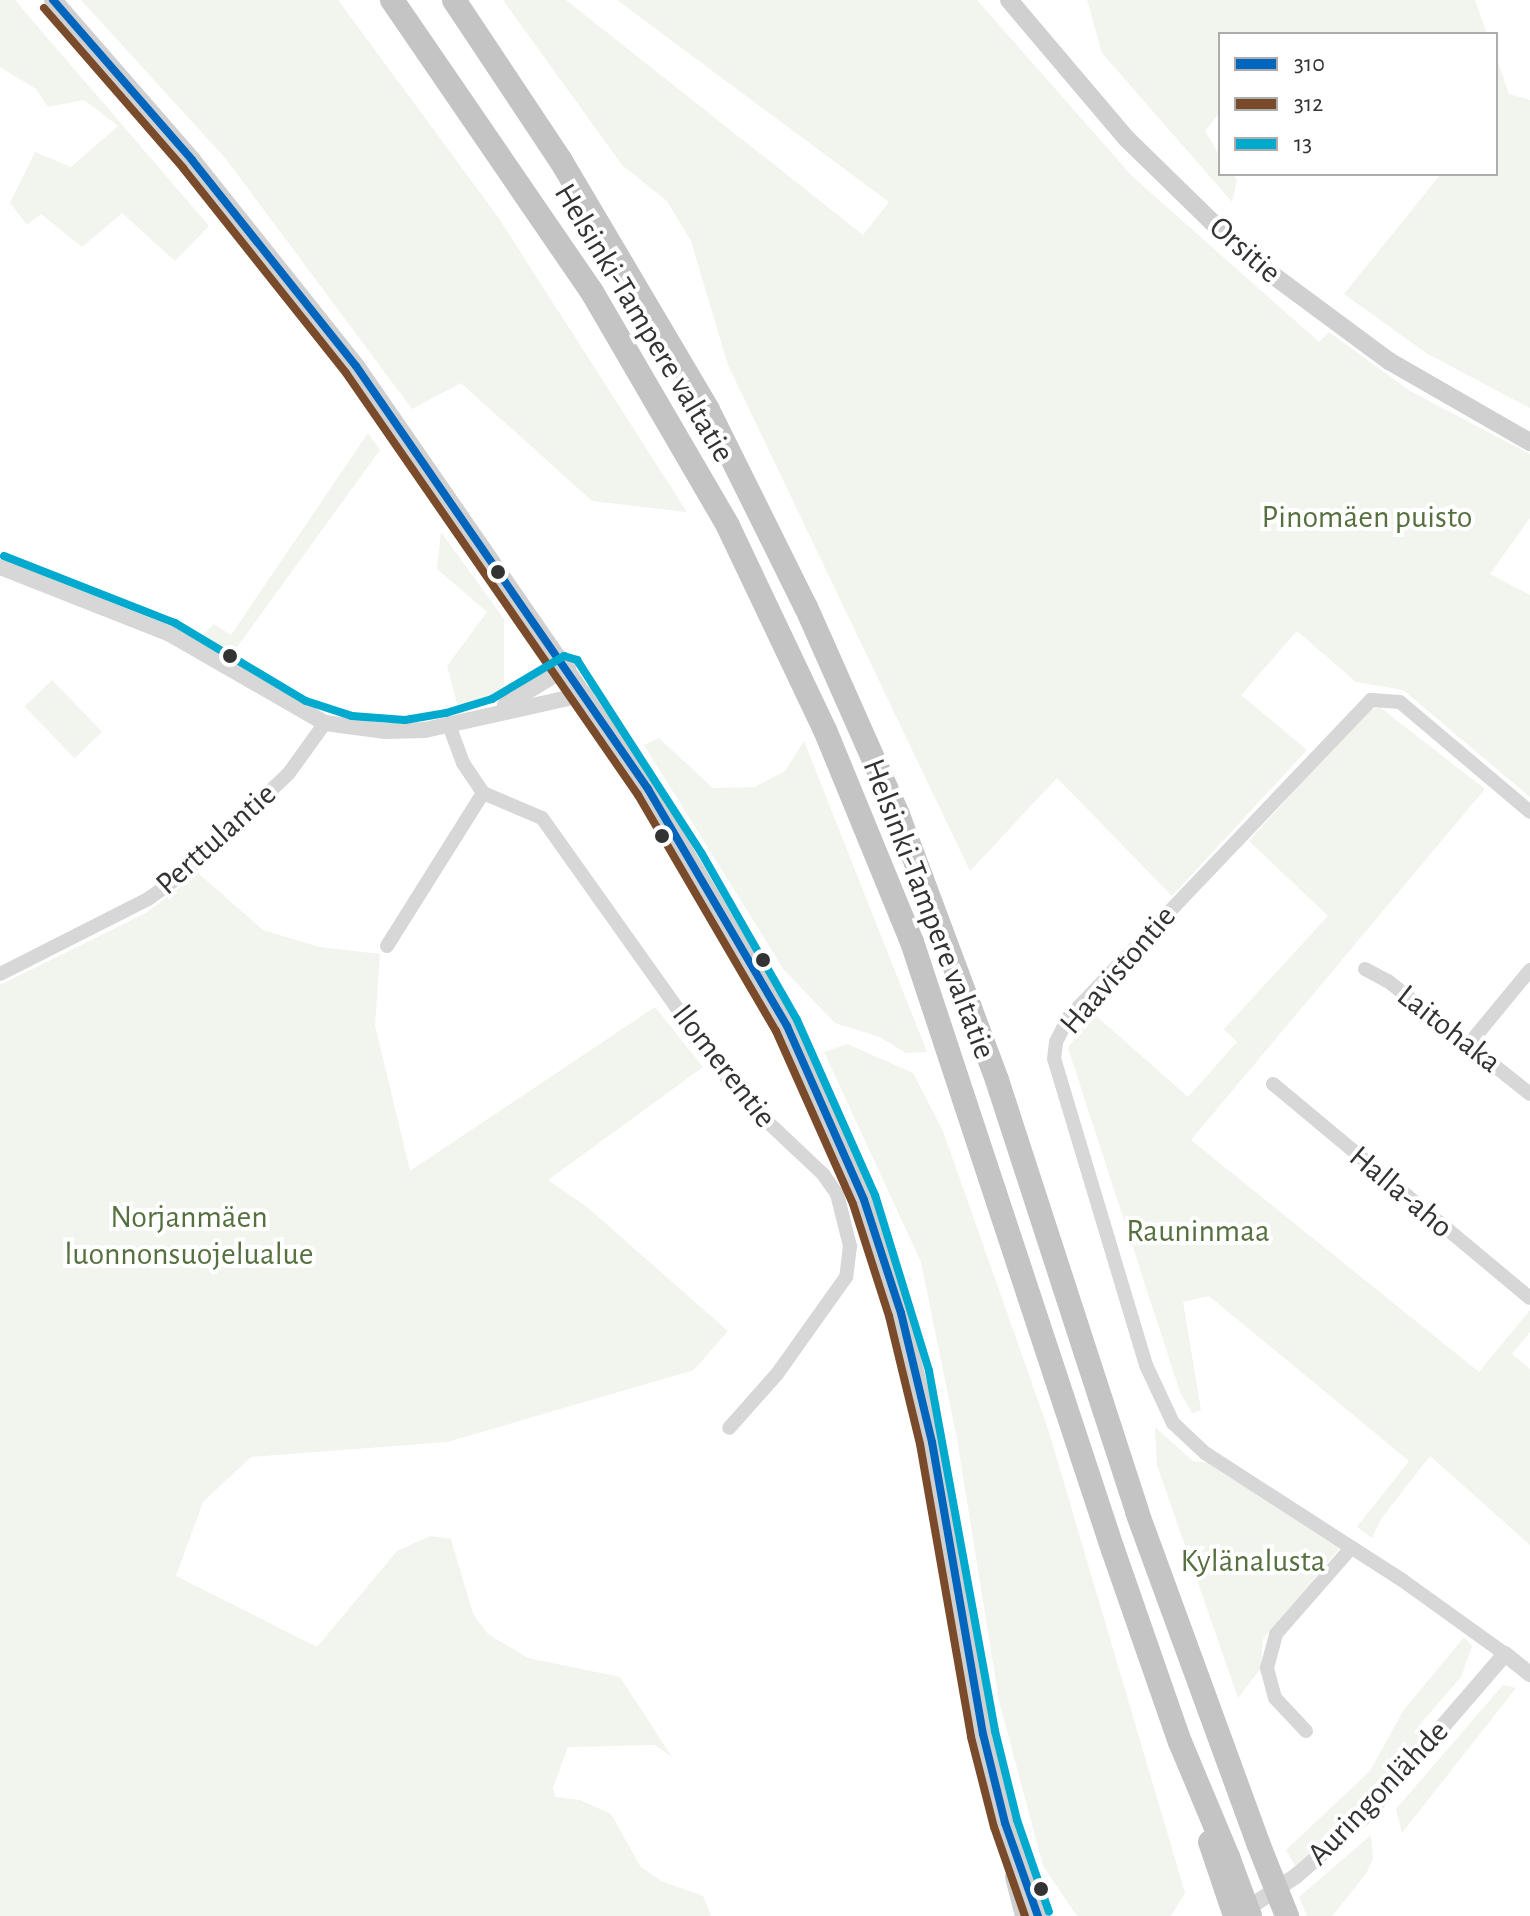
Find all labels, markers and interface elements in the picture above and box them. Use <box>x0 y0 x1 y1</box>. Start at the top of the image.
legend <box>1218 32 1498 176</box>
text: 310 <box>1294 52 1325 76</box>
text: 312 <box>1294 92 1323 116</box>
text: 13 <box>1294 132 1312 156</box>
street label: Helsinki-Tampere valtatie <box>546 177 742 469</box>
street label: Orsitie <box>1201 208 1289 292</box>
park label: Pinomäen puisto <box>1262 498 1472 536</box>
unlabelled marker <box>490 564 506 580</box>
unlabelled marker <box>222 648 238 664</box>
street label: Helsinki-Tampere valtatie <box>854 754 1004 1064</box>
street label: Perttulantie <box>148 775 284 903</box>
unlabelled marker <box>654 828 670 844</box>
street label: Haavistontie <box>1052 898 1184 1042</box>
unlabelled marker <box>755 952 771 968</box>
street label: Laitohaka <box>1389 976 1509 1082</box>
street label: Ilomerentie <box>664 996 784 1136</box>
street label: Halla-aho <box>1341 1138 1461 1246</box>
park label: Norjanmäen luonnonsuojelualue <box>64 1199 314 1274</box>
park label: Rauninmaa <box>1126 1212 1270 1250</box>
park label: Kylänalusta <box>1180 1542 1326 1580</box>
street label: Auringonlähde <box>1299 1713 1457 1873</box>
unlabelled marker <box>1033 1881 1049 1897</box>

